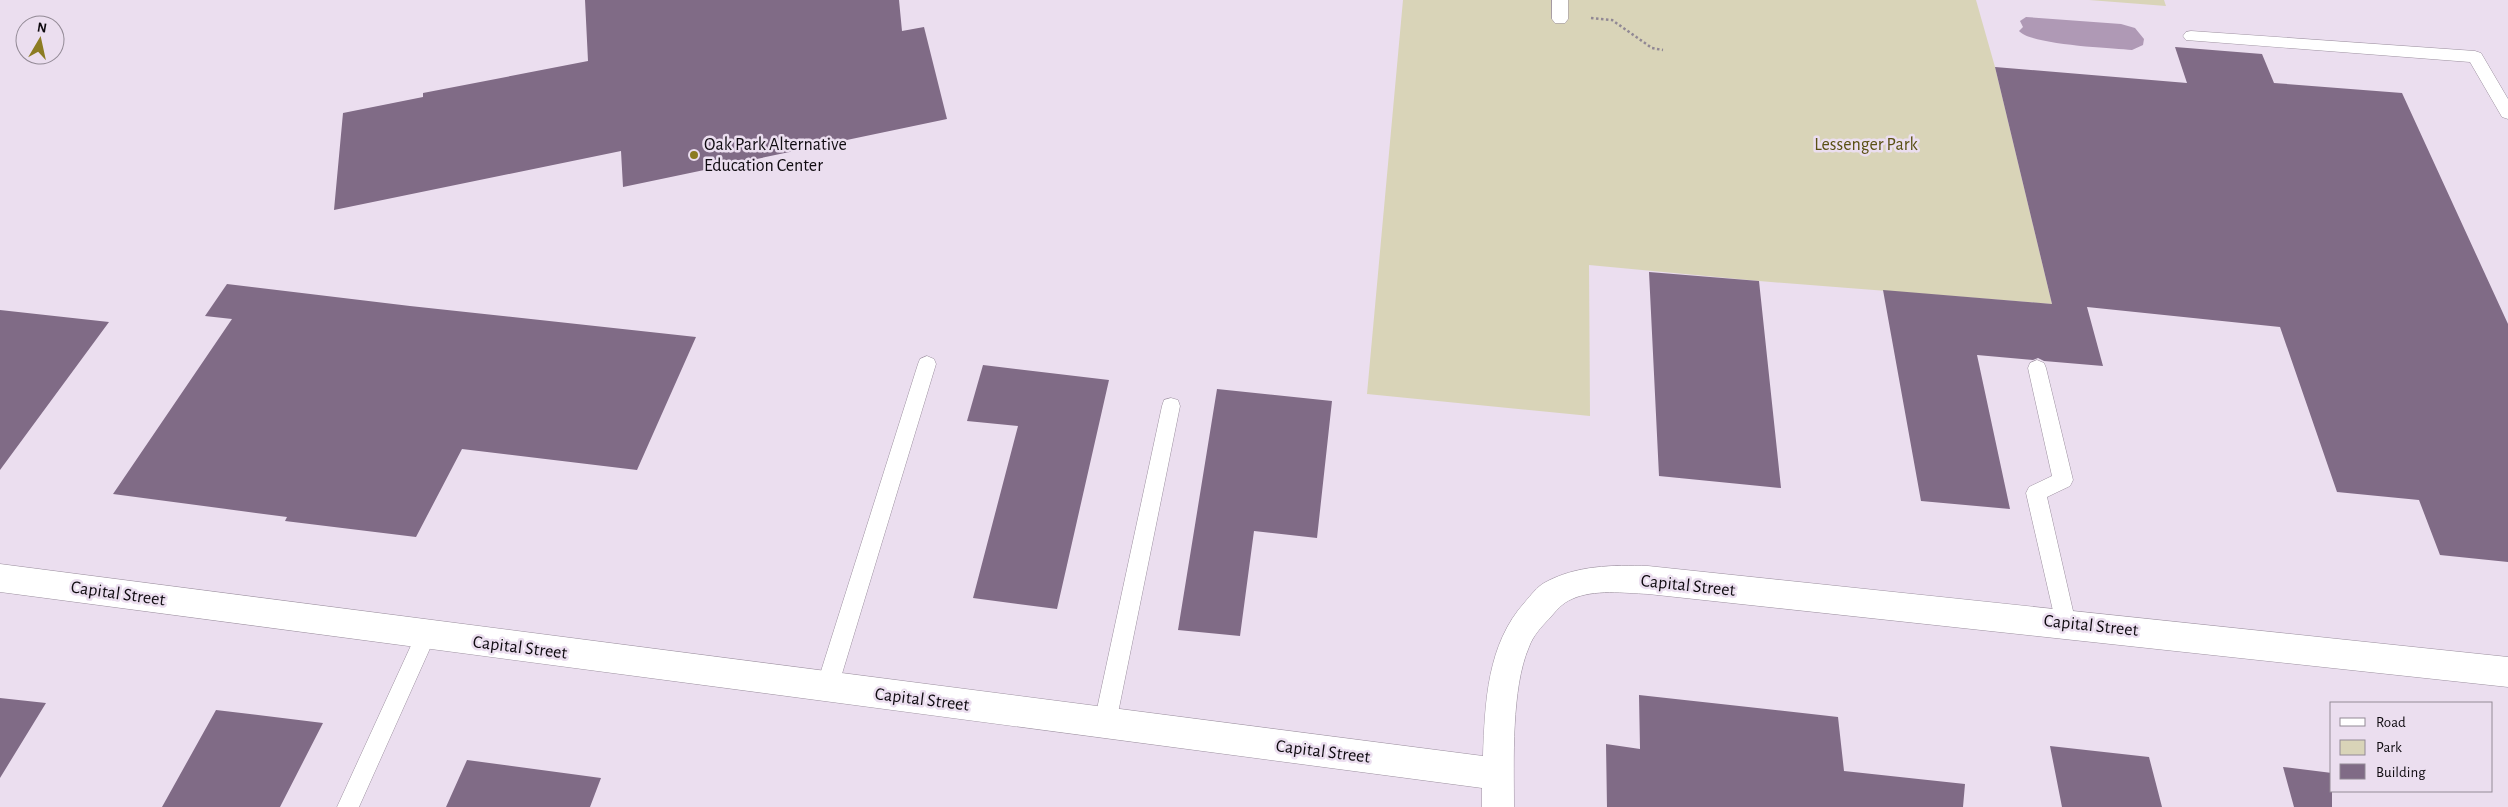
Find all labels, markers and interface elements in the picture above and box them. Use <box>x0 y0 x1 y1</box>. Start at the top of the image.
north arrow <box>15 15 65 65</box>
text: N <box>36 20 48 36</box>
place label: Oak Park Alternative Education Center <box>704 136 847 175</box>
park label: Lessenger Park <box>1814 136 1918 154</box>
marker: Oak Park Alternative Education Center <box>688 149 700 161</box>
street label: Capital Street <box>1640 572 1736 600</box>
street label: Capital Street <box>70 578 167 610</box>
street label: Capital Street <box>2043 612 2139 640</box>
street label: Capital Street <box>472 633 569 663</box>
street label: Capital Street <box>874 685 971 715</box>
legend <box>2330 702 2493 792</box>
text: Road <box>2376 715 2406 730</box>
street label: Capital Street <box>1275 737 1372 767</box>
text: Park <box>2376 740 2402 755</box>
text: Building <box>2376 765 2426 780</box>

